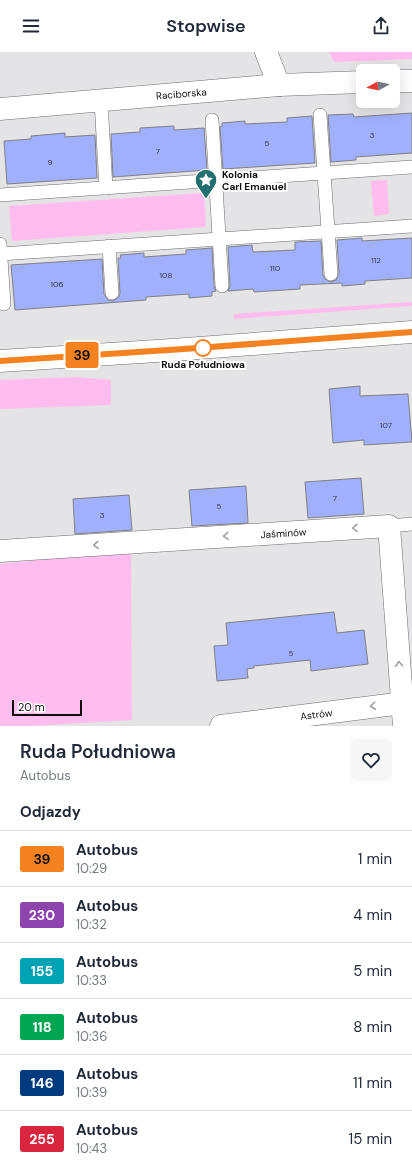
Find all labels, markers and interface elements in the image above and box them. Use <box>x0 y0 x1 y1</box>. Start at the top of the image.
text: Stopwise <box>166 14 246 38</box>
icon: menu <box>20 15 42 37</box>
icon: share <box>370 15 392 37</box>
north arrow <box>356 64 400 108</box>
map controls <box>356 64 400 108</box>
street label: Raciborska <box>156 85 207 103</box>
house number: 3 <box>370 130 375 140</box>
house number: 5 <box>265 138 270 148</box>
house number: 7 <box>156 146 160 156</box>
house number: 9 <box>47 157 53 167</box>
place icon: Kolonia Carl Emanuel <box>193 167 219 200</box>
place label: Kolonia Carl Emanuel <box>222 168 287 193</box>
house number: 112 <box>371 255 381 265</box>
house number: 110 <box>270 263 281 273</box>
house number: 108 <box>160 270 173 280</box>
house number: 106 <box>51 279 64 289</box>
marker: Ruda Południowa <box>194 339 212 357</box>
line badge: 39 <box>64 342 100 368</box>
text: 39 <box>74 346 91 364</box>
place label: Ruda Południowa <box>161 358 245 371</box>
house number: 107 <box>380 420 392 430</box>
house number: 7 <box>333 493 337 503</box>
house number: 5 <box>217 501 222 511</box>
house number: 3 <box>100 510 105 520</box>
one-way arrow <box>352 524 358 532</box>
street label: Jaśminów <box>260 525 307 541</box>
one-way arrow <box>223 532 229 541</box>
one-way arrow <box>93 540 99 549</box>
house number: 5 <box>289 648 294 658</box>
one-way arrow <box>394 661 403 667</box>
scale bar <box>12 698 82 717</box>
text: 20 m <box>18 700 44 714</box>
one-way arrow <box>370 701 376 710</box>
street label: Astrów <box>299 706 333 723</box>
text: Ruda Południowa <box>20 739 176 764</box>
button: heart <box>350 739 392 781</box>
text: Autobus <box>20 767 71 784</box>
text: Odjazdy <box>20 802 81 822</box>
text: Autobus <box>76 840 138 860</box>
text: 1 min <box>358 849 392 869</box>
text: 39 <box>34 850 51 868</box>
text: 10:29 <box>76 860 107 877</box>
text: Autobus <box>76 896 138 916</box>
text: 4 min <box>353 905 392 925</box>
text: 230 <box>29 906 55 924</box>
text: 10:32 <box>76 916 107 933</box>
text: Autobus <box>76 952 138 972</box>
text: 5 min <box>353 961 392 981</box>
text: 155 <box>31 962 53 980</box>
text: 10:33 <box>76 972 107 989</box>
text: Autobus <box>76 1008 138 1028</box>
text: 8 min <box>353 1017 392 1037</box>
text: 118 <box>32 1018 52 1036</box>
text: 10:36 <box>76 1028 107 1045</box>
text: Autobus <box>76 1064 138 1084</box>
text: 11 min <box>353 1073 392 1093</box>
text: 146 <box>30 1074 54 1092</box>
text: 10:39 <box>76 1084 107 1101</box>
text: Autobus <box>76 1120 138 1140</box>
text: 15 min <box>349 1129 392 1149</box>
text: 255 <box>29 1130 55 1148</box>
text: 10:43 <box>76 1140 107 1157</box>

